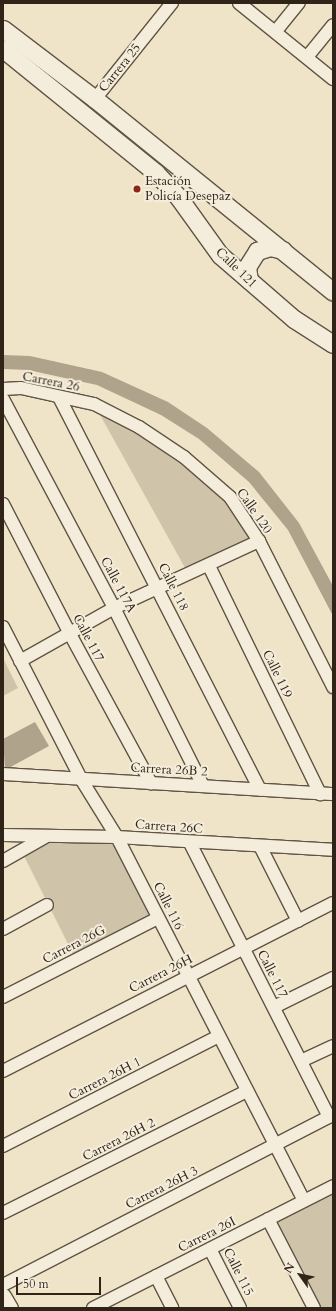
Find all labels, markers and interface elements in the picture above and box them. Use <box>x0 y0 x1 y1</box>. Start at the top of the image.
street label: Carrera 25 <box>96 41 144 95</box>
place label: Estación Policía Desepaz <box>145 174 230 205</box>
marker: Estación Policía Desepaz <box>132 184 142 194</box>
street label: Calle 121 <box>212 244 260 292</box>
street label: Carrera 26 <box>21 369 81 395</box>
street label: Calle 120 <box>233 485 275 537</box>
street label: Calle 117A <box>97 555 139 615</box>
street label: Calle 118 <box>154 560 192 614</box>
street label: Calle 117 <box>69 612 107 664</box>
street label: Calle 119 <box>259 647 295 701</box>
street label: Carrera 26B 2 <box>130 760 208 780</box>
street label: Carrera 26C <box>135 817 203 837</box>
street label: Calle 116 <box>149 879 187 933</box>
street label: Carrera 26G <box>40 923 108 967</box>
street label: Calle 117 <box>253 947 291 1001</box>
street label: Carrera 26H <box>127 951 195 997</box>
street label: Carrera 26H 1 <box>66 1054 144 1104</box>
street label: Carrera 26H 2 <box>80 1115 158 1165</box>
street label: Carrera 26H 3 <box>123 1163 201 1213</box>
street label: Carrera 26I <box>176 1214 238 1256</box>
street label: Calle 115 <box>219 1245 257 1299</box>
north arrow <box>280 1255 320 1295</box>
text: N <box>281 1260 298 1276</box>
scale bar <box>18 1269 103 1295</box>
text: 50 m <box>23 1276 49 1292</box>

